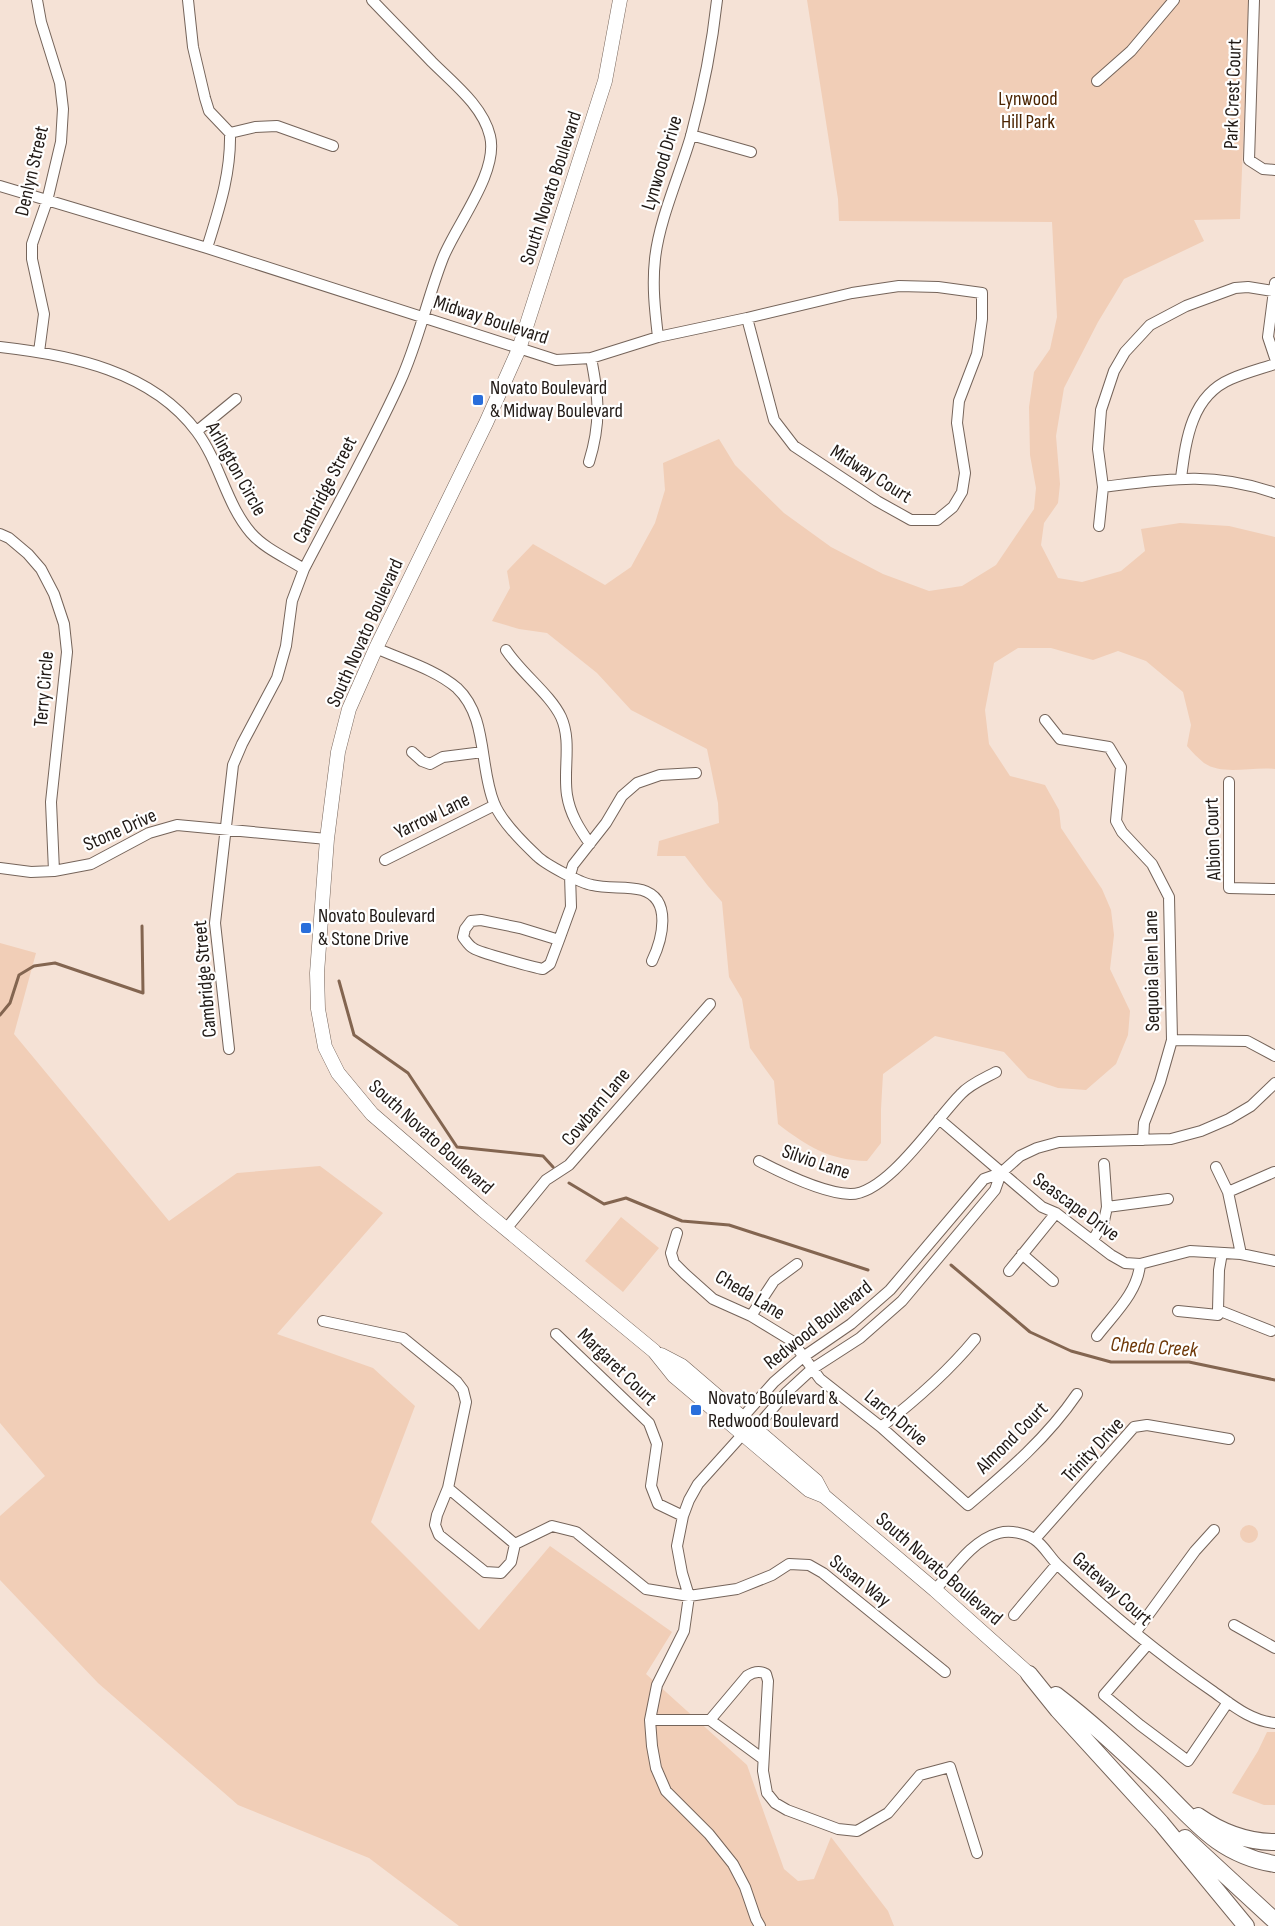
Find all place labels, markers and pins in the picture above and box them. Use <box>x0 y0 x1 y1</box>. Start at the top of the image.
place label: Novato Boulevard & Midway Boulevard <box>490 376 623 423</box>
marker: Novato Boulevard & Midway Boulevard <box>471 393 485 407</box>
place label: Novato Boulevard & Stone Drive <box>318 904 435 951</box>
marker: Novato Boulevard & Stone Drive <box>299 921 313 935</box>
place label: Novato Boulevard & Redwood Boulevard <box>708 1386 839 1433</box>
marker: Novato Boulevard & Redwood Boulevard <box>689 1403 703 1417</box>

